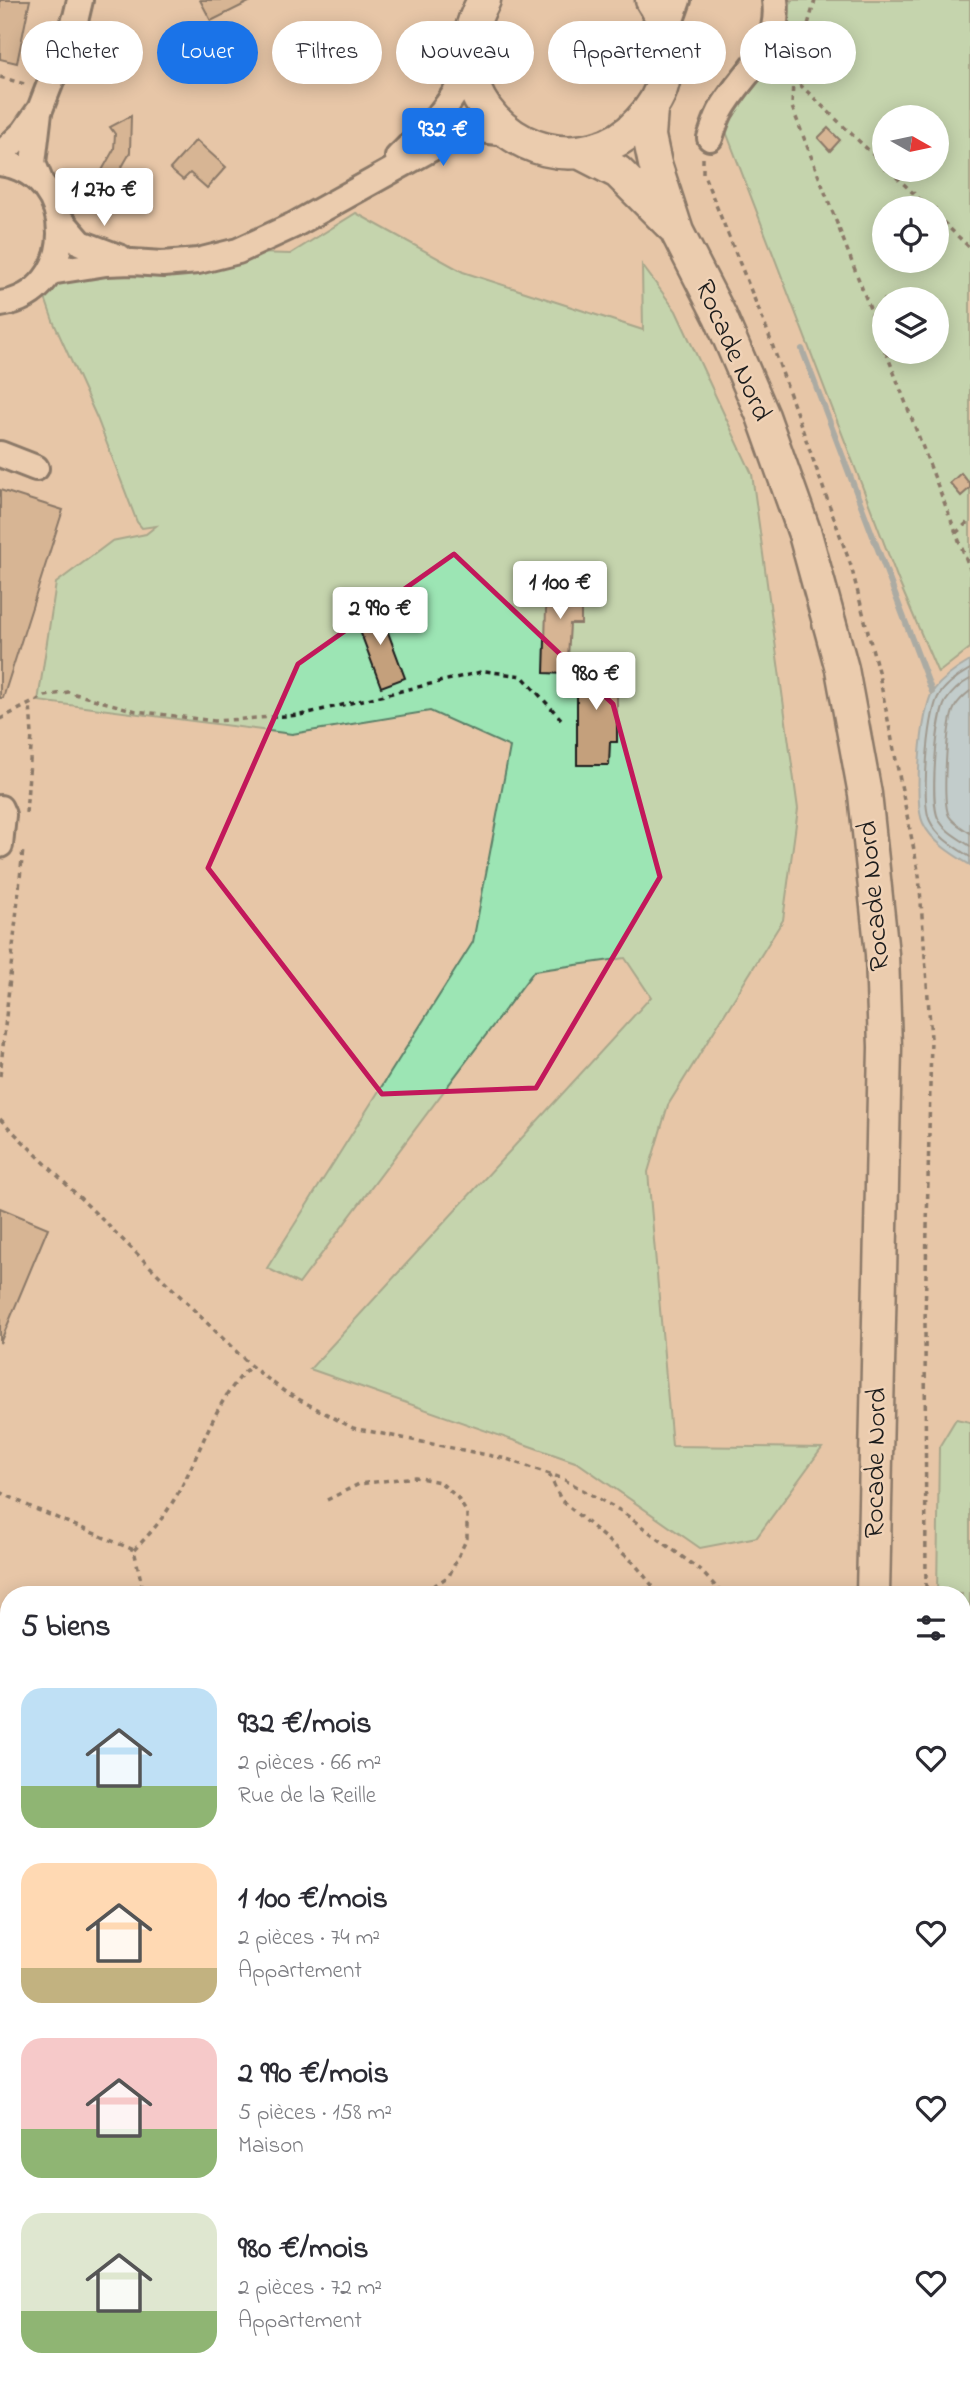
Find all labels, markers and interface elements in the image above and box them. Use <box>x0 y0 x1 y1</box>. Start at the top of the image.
chip: Acheter <box>21 21 143 84</box>
chip: Louer <box>157 21 258 84</box>
chip: Filtres <box>272 21 382 84</box>
chip: Nouveau <box>396 21 534 84</box>
chip: Appartement <box>548 21 726 84</box>
chip: Maison <box>740 21 856 84</box>
north arrow <box>872 105 948 182</box>
map controls <box>872 105 949 364</box>
pin: 932 € <box>394 108 492 168</box>
text: 932 € <box>418 114 468 147</box>
pin: 1 270 € <box>39 168 169 228</box>
text: 1 270 € <box>71 174 137 207</box>
button: locate <box>872 196 949 273</box>
street label: Rocade Nord <box>683 274 781 428</box>
button: layers <box>872 287 949 364</box>
pin: 1 100 € <box>495 562 625 621</box>
text: 1 100 € <box>529 567 591 600</box>
pin: 2 990 € <box>315 588 445 647</box>
text: 2 990 € <box>349 593 411 626</box>
pin: 980 € <box>547 652 645 712</box>
text: 980 € <box>572 658 620 691</box>
street label: Rocade Nord <box>848 819 902 973</box>
street label: Rocade Nord <box>855 1387 899 1539</box>
text: 5 biens <box>21 1606 110 1650</box>
icon: filters <box>912 1609 950 1647</box>
text: 932 €/mois <box>238 1703 372 1747</box>
icon: home <box>77 1716 161 1800</box>
icon: heart <box>912 1739 950 1777</box>
text: 2 pièces · 66 m² <box>238 1747 381 1780</box>
text: Rue de la Reille <box>238 1780 376 1813</box>
text: 1 100 €/mois <box>238 1878 388 1922</box>
icon: home <box>77 1891 161 1975</box>
icon: heart <box>912 1914 950 1952</box>
text: 2 pièces · 74 m² <box>238 1922 380 1955</box>
text: Appartement <box>238 1955 362 1988</box>
text: 2 990 €/mois <box>238 2053 389 2097</box>
icon: home <box>77 2066 161 2150</box>
icon: heart <box>912 2089 950 2127</box>
text: 5 pièces · 158 m² <box>238 2097 392 2130</box>
text: Maison <box>238 2130 304 2163</box>
text: 980 €/mois <box>238 2228 369 2272</box>
icon: home <box>77 2241 161 2325</box>
icon: heart <box>912 2264 950 2302</box>
text: 2 pièces · 72 m² <box>238 2272 382 2305</box>
text: Appartement <box>238 2305 362 2338</box>

